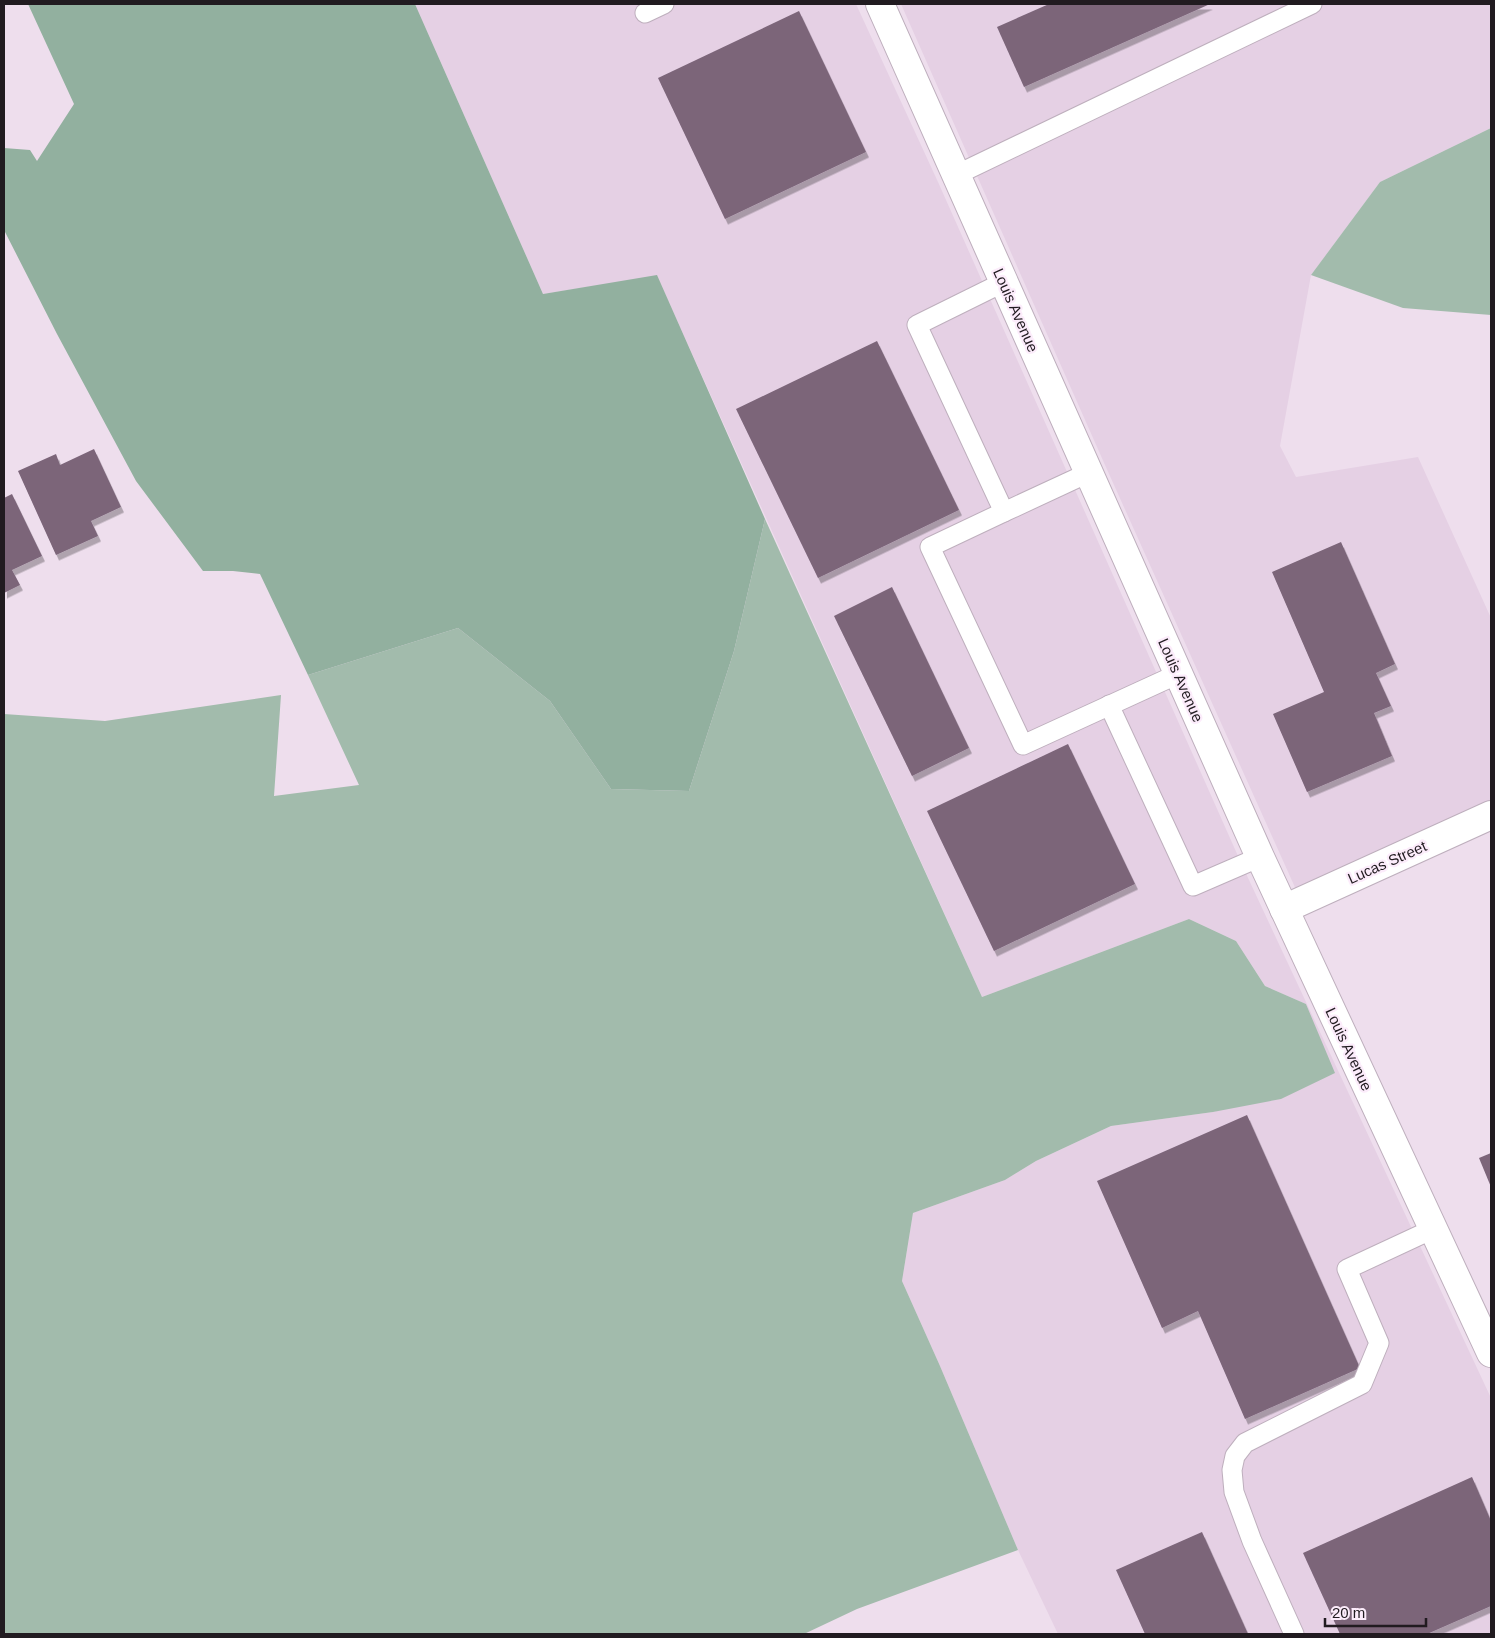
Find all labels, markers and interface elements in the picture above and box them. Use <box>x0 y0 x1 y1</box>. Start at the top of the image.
street label: Louis Avenue <box>990 266 1042 354</box>
street label: Louis Avenue <box>1155 636 1207 724</box>
street label: Lucas Street <box>1345 837 1430 887</box>
street label: Louis Avenue <box>1322 1005 1376 1093</box>
scale bar <box>1325 1596 1426 1628</box>
text: 20 m <box>1332 1604 1365 1621</box>

